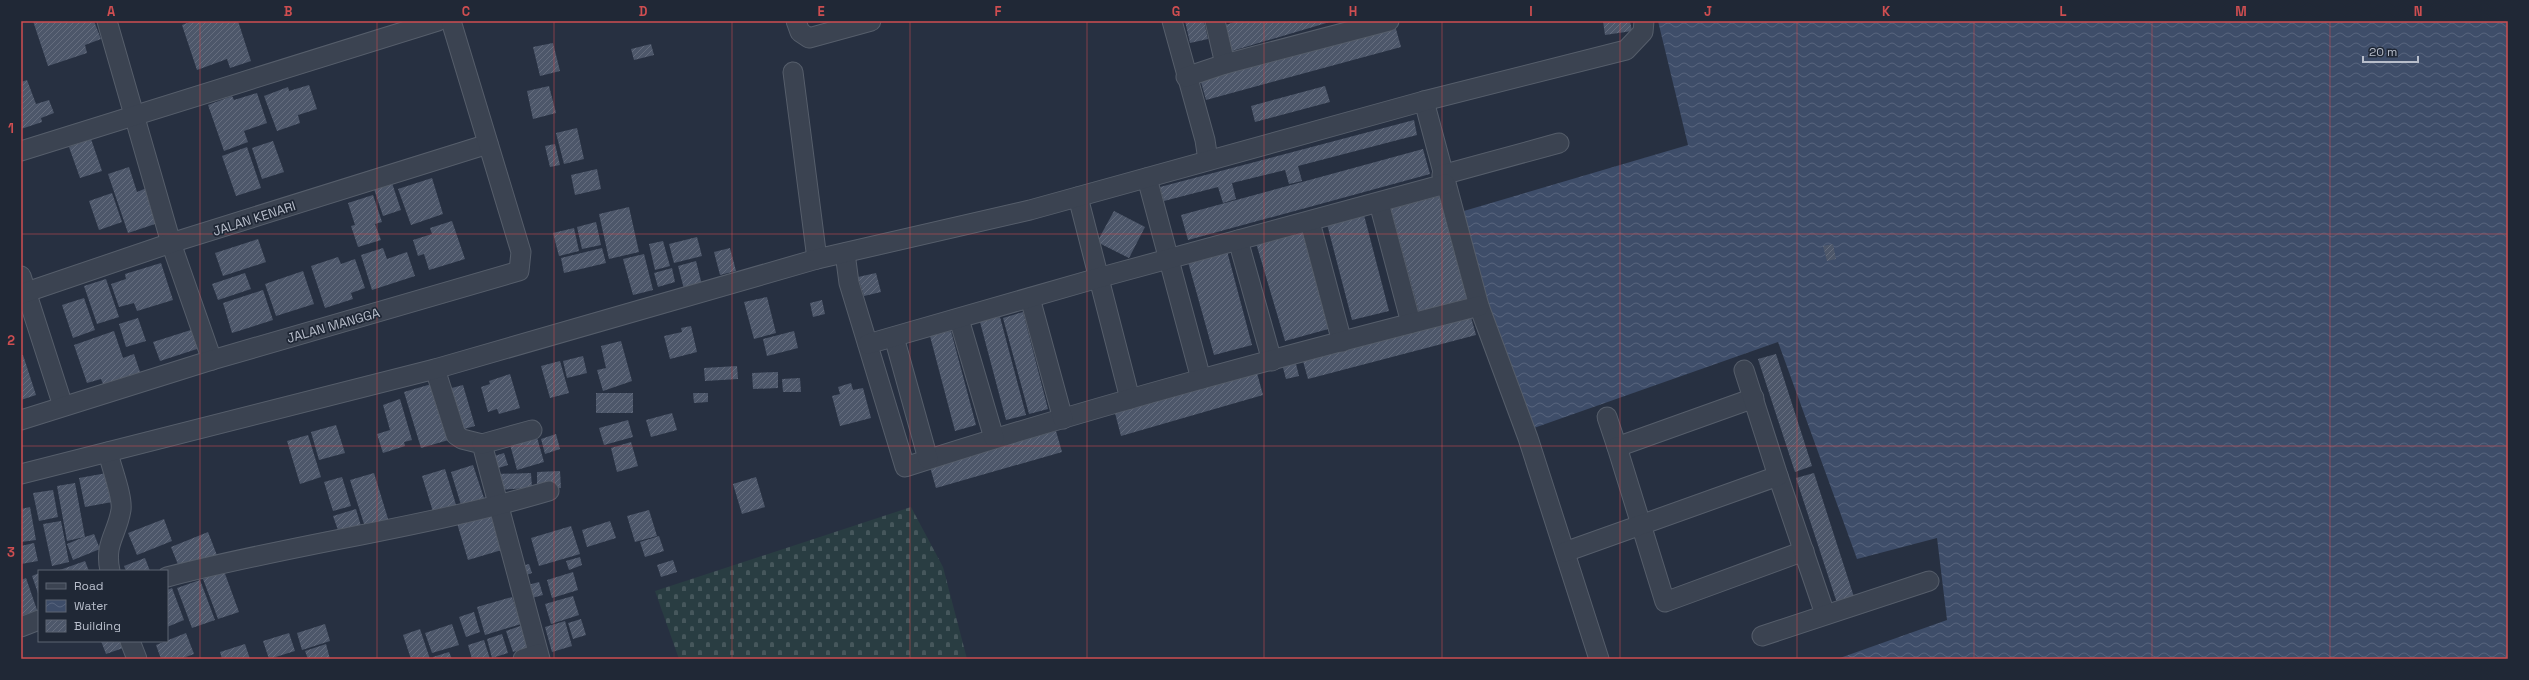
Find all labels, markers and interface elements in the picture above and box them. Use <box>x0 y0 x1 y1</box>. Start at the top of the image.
text: A <box>107 3 116 20</box>
text: B <box>284 3 293 20</box>
text: C <box>462 3 470 20</box>
text: D <box>639 3 648 20</box>
text: E <box>817 3 825 20</box>
text: F <box>995 3 1002 20</box>
text: G <box>1172 3 1180 20</box>
text: H <box>1349 3 1357 20</box>
text: I <box>1529 3 1533 20</box>
text: J <box>1704 3 1712 20</box>
text: K <box>1882 3 1891 20</box>
text: L <box>2059 3 2067 20</box>
text: M <box>2235 3 2247 20</box>
text: N <box>2414 3 2422 20</box>
scale bar <box>2363 38 2418 64</box>
text: 20 m <box>2369 44 2397 60</box>
text: 1 <box>8 120 14 137</box>
street label: JALAN KENARI <box>211 197 298 240</box>
street label: JALAN MANGGA <box>285 304 382 347</box>
text: 2 <box>7 332 15 349</box>
text: 3 <box>7 544 15 561</box>
legend <box>38 570 168 642</box>
text: Road <box>74 578 103 594</box>
text: Water <box>74 598 108 614</box>
text: Building <box>74 618 121 634</box>

